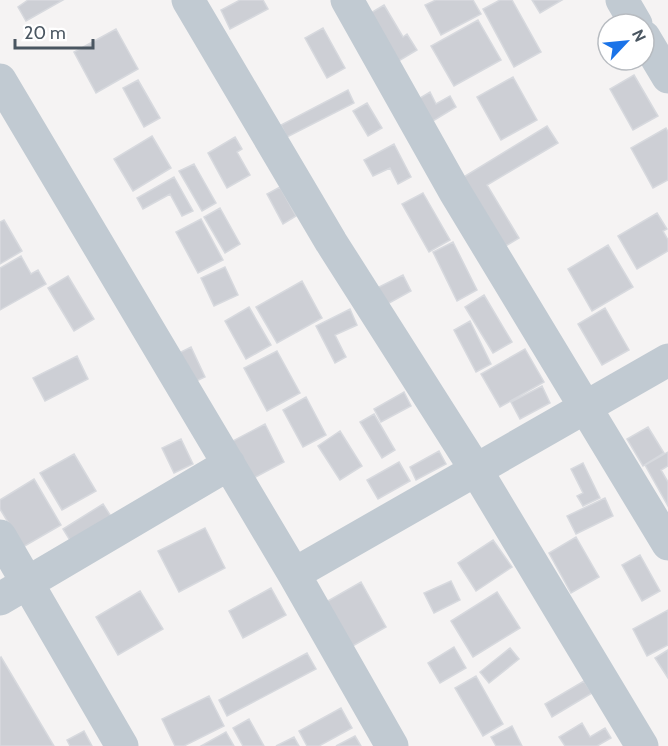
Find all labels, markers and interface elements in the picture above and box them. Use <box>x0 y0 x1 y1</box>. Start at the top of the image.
scale bar <box>15 12 93 50</box>
north arrow <box>596 12 656 72</box>
text: 20 m <box>24 22 66 44</box>
text: N <box>628 26 650 45</box>

